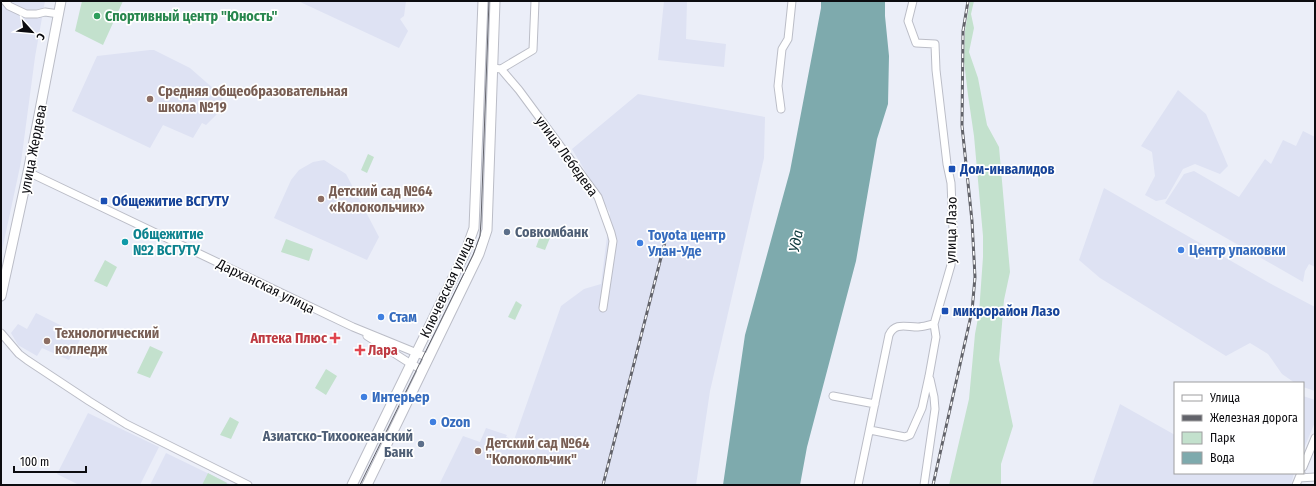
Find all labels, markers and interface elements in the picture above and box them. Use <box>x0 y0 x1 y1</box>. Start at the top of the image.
place label: Спортивный центр "Юность" <box>105 8 277 25</box>
marker: Спортивный центр "Юность" <box>92 11 102 21</box>
north arrow <box>12 12 52 52</box>
text: С <box>33 31 48 42</box>
place label: Средняя общеобразовательная школа №19 <box>158 83 348 116</box>
marker: Средняя общеобразовательная школа №19 <box>145 94 155 104</box>
street label: улица Жердева <box>17 103 50 195</box>
street label: улица Лебедева <box>532 113 602 200</box>
place label: Дом-инвалидов <box>959 161 1055 178</box>
marker: Дом-инвалидов <box>947 164 957 174</box>
place label: Детский сад №64 «Колокольчик» <box>328 183 432 216</box>
place label: Общежитие ВСГУТУ <box>112 193 229 210</box>
marker: Детский сад №64 «Колокольчик» <box>316 194 326 204</box>
marker: Общежитие ВСГУТУ <box>99 196 109 206</box>
street label: улица Лазо <box>942 196 961 264</box>
place label: Совкомбанк <box>515 224 589 241</box>
place label: Общежитие №2 ВСГУТУ <box>133 226 204 259</box>
marker: Совкомбанк <box>502 227 512 237</box>
place label: Toyota центр Улан-Уде <box>647 227 726 260</box>
water label: Уда <box>785 228 807 254</box>
street label: Ключевская улица <box>417 234 478 341</box>
marker: Общежитие №2 ВСГУТУ <box>120 237 130 247</box>
marker: Toyota центр Улан-Уде <box>635 238 645 248</box>
place label: Центр упаковки <box>1189 242 1286 259</box>
marker: Центр упаковки <box>1176 245 1186 255</box>
street label: Дарханская улица <box>213 255 318 318</box>
place label: микрорайон Лазо <box>953 303 1060 320</box>
marker: микрорайон Лазо <box>940 306 950 316</box>
place label: Стам <box>389 309 417 326</box>
marker: Стам <box>376 312 386 322</box>
place label: Технологический колледж <box>55 325 159 358</box>
place label: Аптека Плюс <box>250 330 328 347</box>
marker: Аптека Плюс <box>330 333 340 343</box>
marker: Технологический колледж <box>42 336 52 346</box>
place label: Лара <box>368 342 398 359</box>
marker: Лара <box>355 345 365 355</box>
legend <box>1174 382 1304 474</box>
place label: Интерьер <box>372 389 430 406</box>
text: Улица <box>1209 391 1240 405</box>
marker: Интерьер <box>359 392 369 402</box>
text: Железная дорога <box>1210 411 1298 425</box>
place label: Ozon <box>441 414 470 431</box>
marker: Ozon <box>428 417 438 427</box>
place label: Азиатско-Тихоокеанский Банк <box>262 428 414 461</box>
text: Парк <box>1210 431 1236 445</box>
place label: Детский сад №64 "Колокольчик" <box>485 435 589 468</box>
marker: Азиатско-Тихоокеанский Банк <box>416 439 426 449</box>
marker: Детский сад №64 "Колокольчик" <box>473 446 483 456</box>
scale bar <box>14 448 86 474</box>
text: Вода <box>1210 451 1235 465</box>
text: 100 m <box>20 455 49 469</box>

